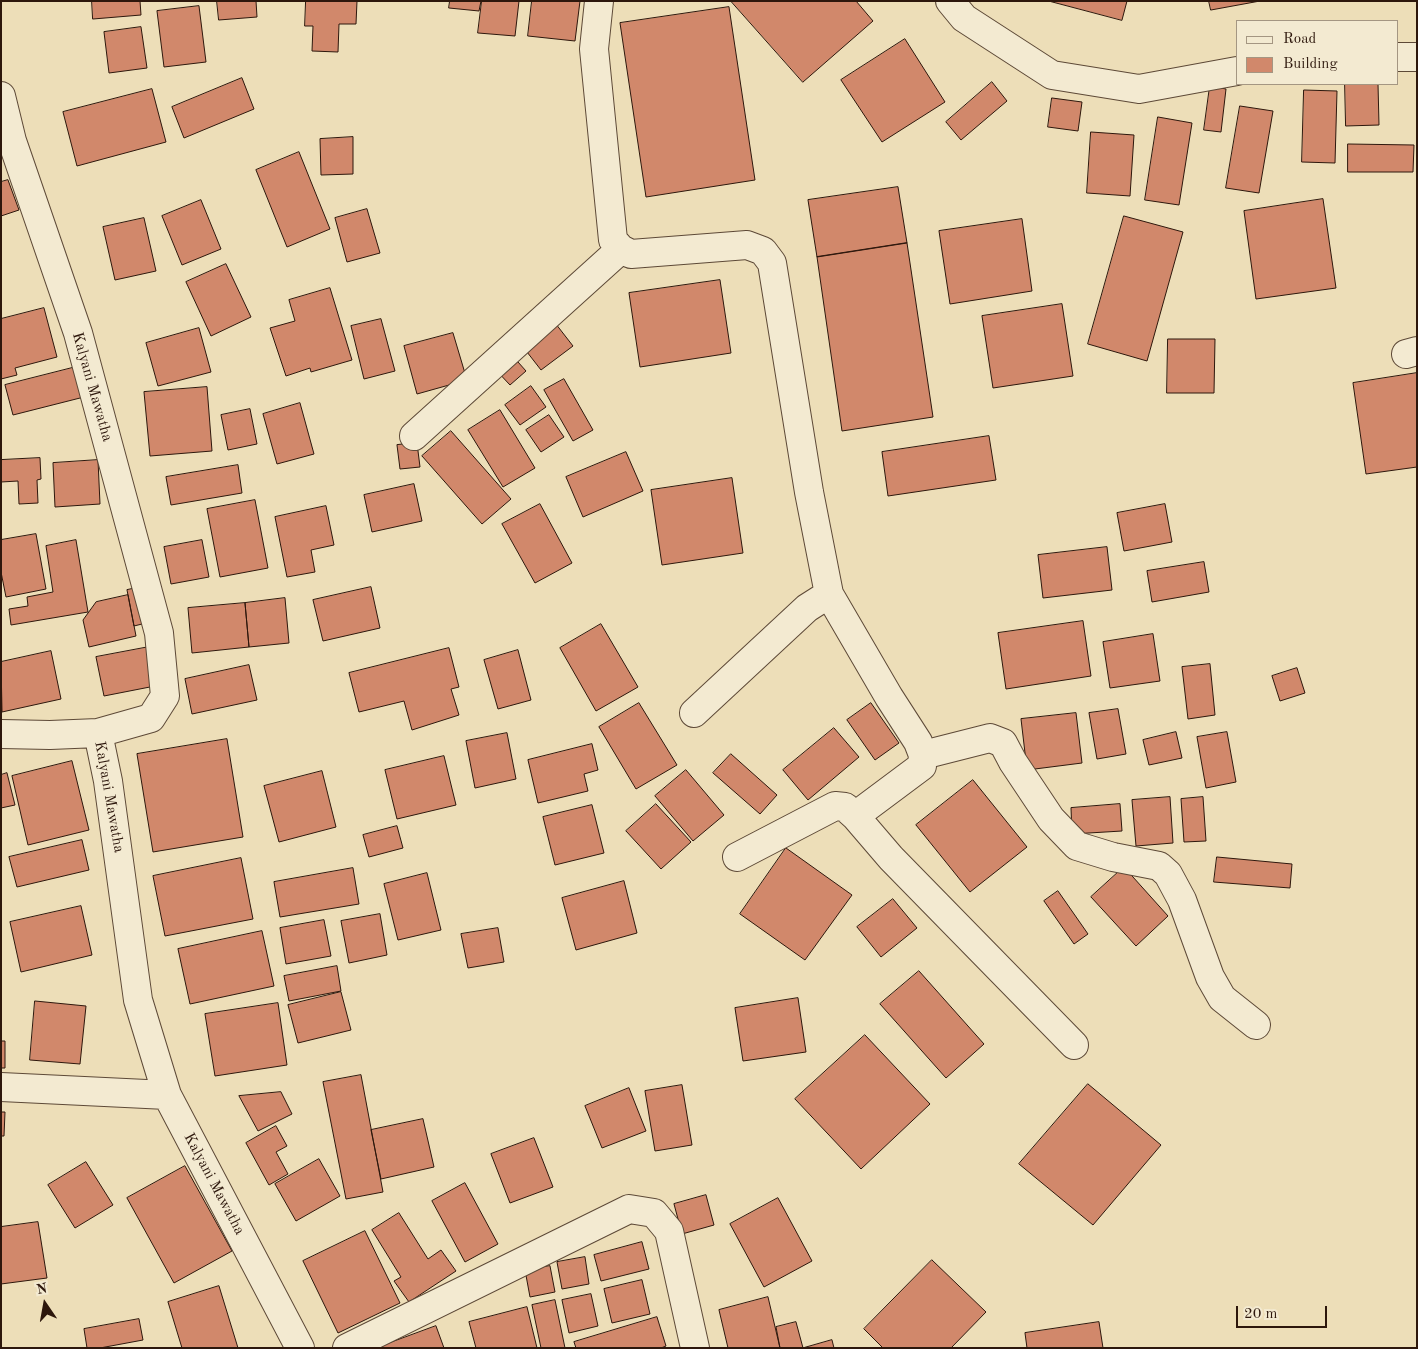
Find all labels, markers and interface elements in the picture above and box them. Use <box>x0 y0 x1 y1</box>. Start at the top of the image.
legend <box>1236 20 1398 85</box>
text: Road <box>1283 32 1316 47</box>
text: Building <box>1283 57 1338 72</box>
street label: Kalyani Mawatha <box>68 330 116 444</box>
street label: Kalyani Mawatha <box>90 740 128 854</box>
street label: Kalyani Mawatha <box>180 1130 248 1238</box>
north arrow <box>20 1279 70 1329</box>
text: N <box>35 1281 49 1297</box>
scale bar <box>1238 1296 1329 1328</box>
text: 20 m <box>1244 1307 1278 1322</box>

